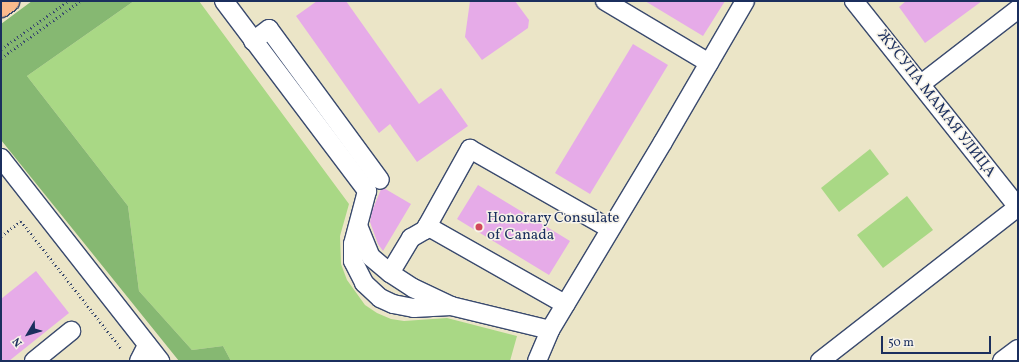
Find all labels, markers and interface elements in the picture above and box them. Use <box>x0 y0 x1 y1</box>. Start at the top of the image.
street label: ЖУСУПА МАМАЯ УЛИЦА <box>873 27 999 181</box>
place label: Honorary Consulate of Canada <box>487 209 620 244</box>
marker: Honorary Consulate of Canada <box>474 222 484 232</box>
north arrow <box>8 314 48 354</box>
scale bar <box>883 328 993 354</box>
text: N <box>10 334 27 349</box>
text: 50 m <box>888 335 914 351</box>

